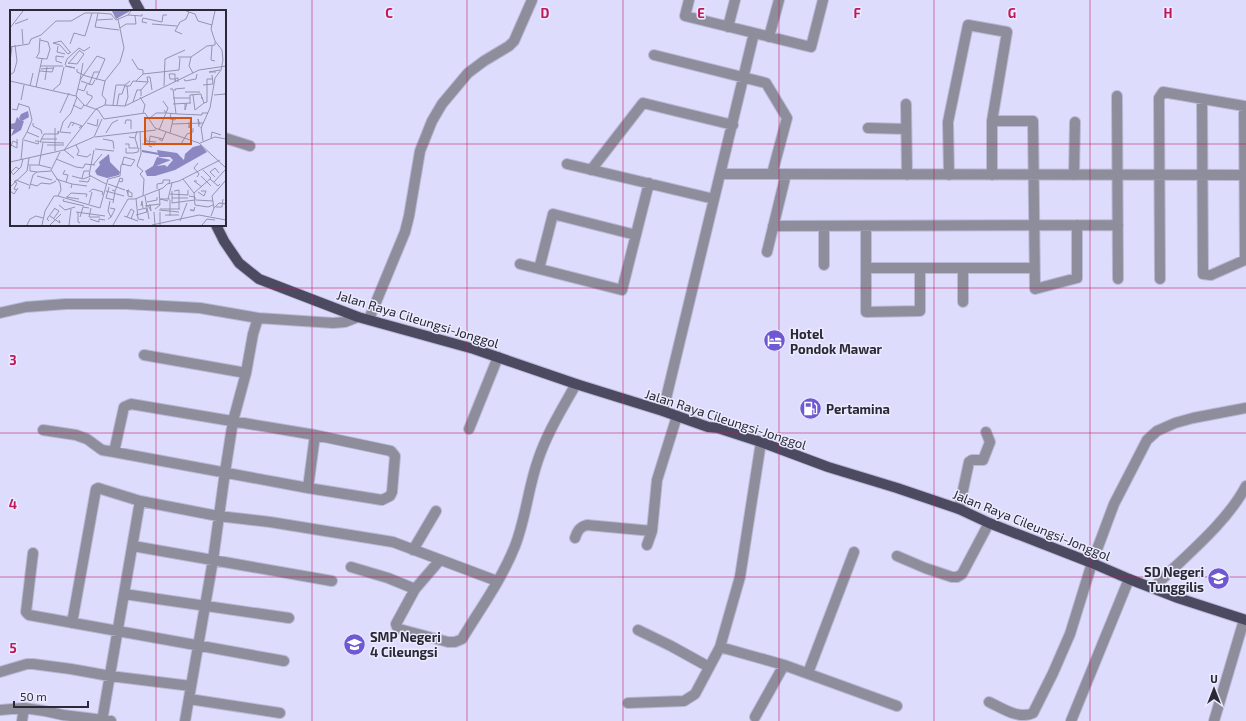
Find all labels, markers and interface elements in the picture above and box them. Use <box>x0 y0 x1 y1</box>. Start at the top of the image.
text: C <box>385 5 393 21</box>
text: D <box>541 5 550 21</box>
text: E <box>697 5 705 21</box>
text: F <box>853 5 861 21</box>
text: G <box>1008 5 1016 21</box>
text: H <box>1164 5 1173 21</box>
inset map <box>10 10 226 226</box>
street label: Jalan Raya Cileungsi-Jonggol <box>335 287 501 351</box>
place label: Hotel Pondok Mawar <box>790 326 883 357</box>
hotel icon: Hotel Pondok Mawar <box>761 328 787 354</box>
text: 3 <box>9 352 17 368</box>
street label: Jalan Raya Cileungsi-Jonggol <box>643 385 809 453</box>
fuel station icon: Pertamina <box>798 396 824 422</box>
place label: Pertamina <box>826 401 890 417</box>
street label: Jalan Raya Cileungsi-Jonggol <box>951 486 1113 564</box>
text: 4 <box>9 496 17 512</box>
place label: SD Negeri Tunggilis <box>1144 564 1204 595</box>
school or university icon: SD Negeri Tunggilis <box>1206 566 1232 592</box>
place label: SMP Negeri 4 Cileungsi <box>370 629 441 660</box>
school or university icon: SMP Negeri 4 Cileungsi <box>341 631 367 657</box>
text: 5 <box>9 640 17 656</box>
north arrow <box>1194 669 1234 709</box>
text: U <box>1210 672 1218 685</box>
scale bar <box>14 683 88 709</box>
text: 50 m <box>20 689 47 703</box>

